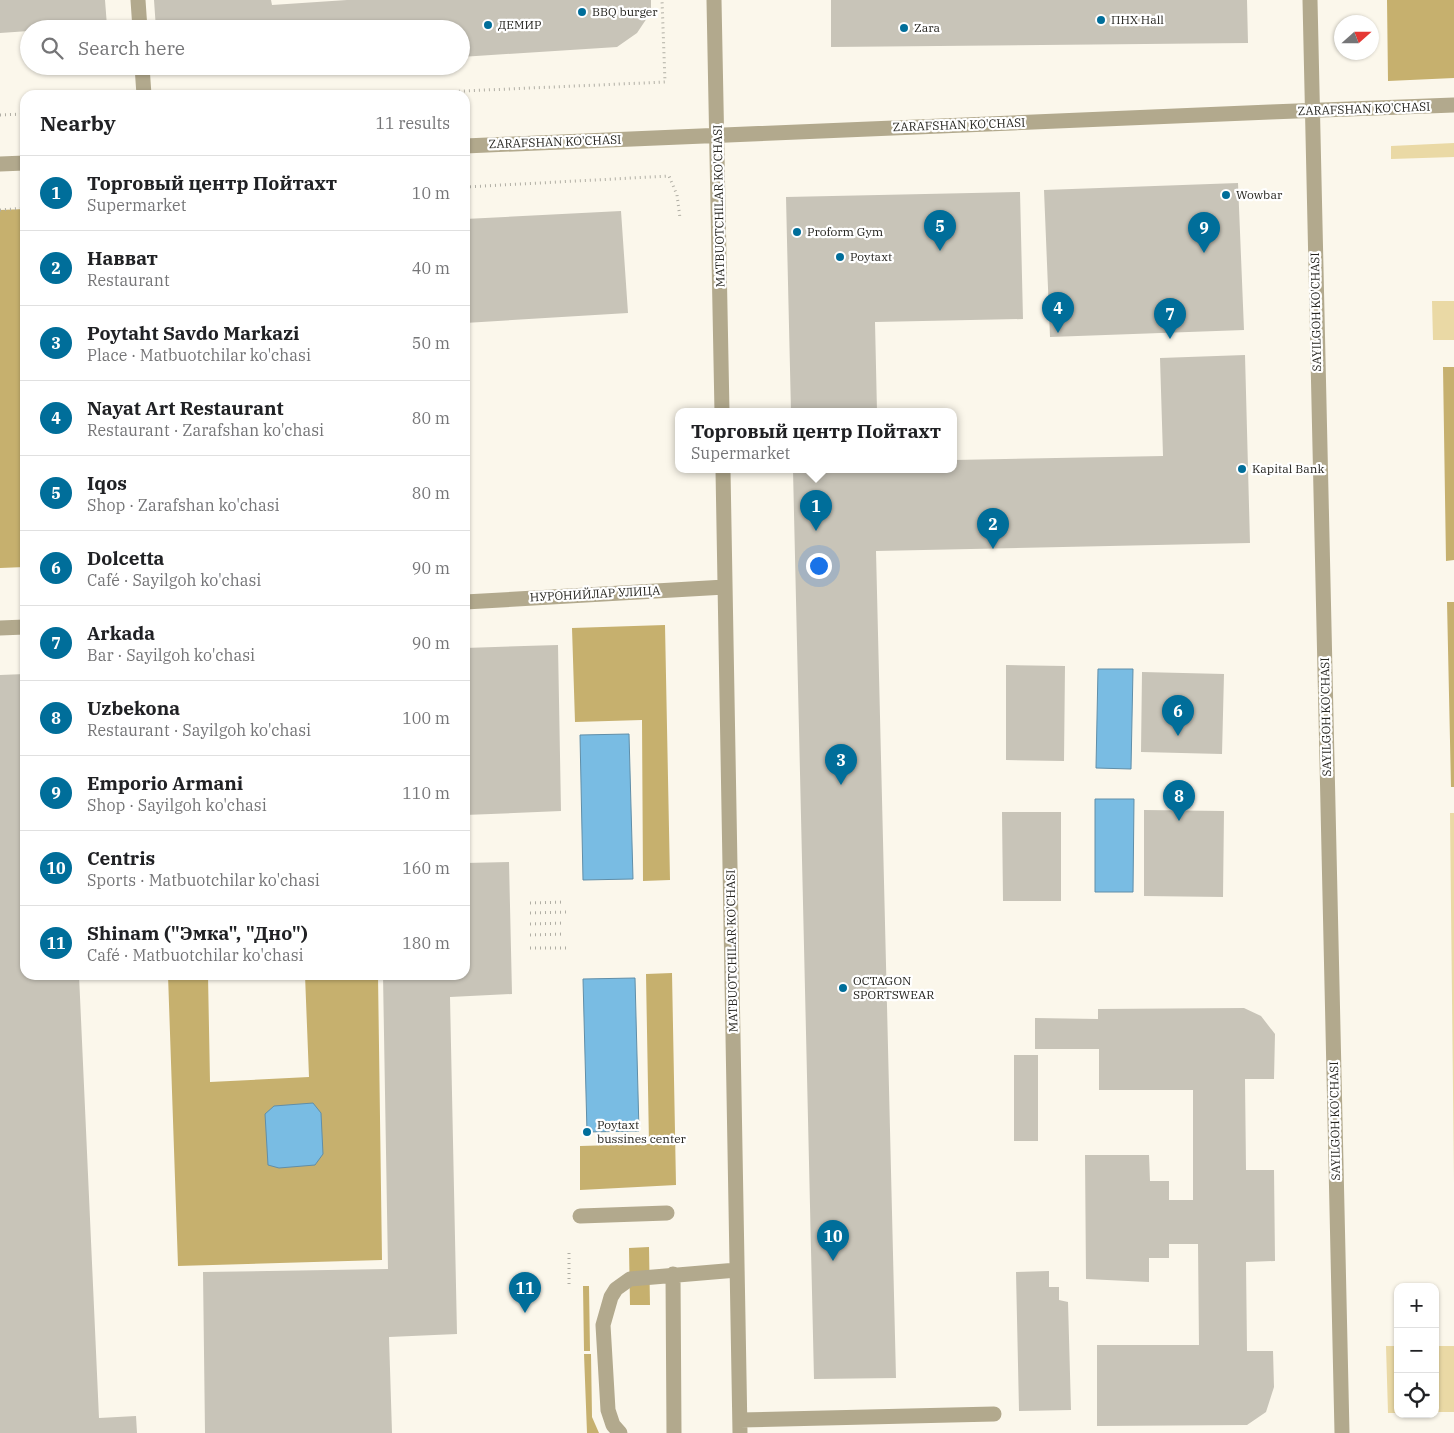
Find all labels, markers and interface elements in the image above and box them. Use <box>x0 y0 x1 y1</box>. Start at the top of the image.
place label: BBQ burger <box>592 4 658 19</box>
marker: BBQ burger <box>576 6 588 18</box>
place label: ПНХ Hall <box>1111 12 1164 27</box>
marker: ПНХ Hall <box>1095 14 1107 26</box>
north arrow <box>1334 15 1379 60</box>
place label: ДЕМИР <box>498 17 541 32</box>
marker: ДЕМИР <box>482 19 494 31</box>
search box <box>20 20 470 75</box>
place label: Zara <box>914 20 941 35</box>
marker: Zara <box>898 22 910 34</box>
icon: search <box>38 34 66 62</box>
text: Search here <box>78 36 185 60</box>
street label: ZARAFSHAN KO'CHASI <box>1297 99 1431 118</box>
text: Nearby <box>40 109 116 137</box>
text: 11 results <box>375 113 450 133</box>
street label: ZARAFSHAN KO'CHASI <box>892 115 1026 134</box>
street label: MATBUOTCHILAR KO'CHASI <box>710 125 727 288</box>
street label: ZARAFSHAN KO'CHASI <box>488 132 622 151</box>
text: Торговый центр Пойтахт <box>87 171 337 195</box>
text: 1 <box>51 183 61 203</box>
text: 10 m <box>412 183 450 203</box>
place label: Wowbar <box>1236 187 1283 202</box>
marker: Wowbar <box>1220 189 1232 201</box>
text: Supermarket <box>87 195 186 215</box>
pin: 5 <box>924 210 956 251</box>
pin: 9 <box>1188 212 1220 253</box>
place label: Proform Gym <box>807 224 884 239</box>
marker: Proform Gym <box>791 226 803 238</box>
text: Навват <box>87 246 158 270</box>
place label: Poytaxt <box>850 249 892 264</box>
marker: Poytaxt <box>834 251 846 263</box>
street label: SAYILGOH KO'CHASI <box>1307 252 1324 372</box>
text: 2 <box>51 258 61 278</box>
text: 40 m <box>412 258 450 278</box>
text: Restaurant <box>87 270 170 290</box>
pin: 4 <box>1042 292 1074 333</box>
pin: 7 <box>1154 298 1186 339</box>
text: Poytaht Savdo Markazi <box>87 321 299 345</box>
text: 3 <box>51 333 61 353</box>
text: 50 m <box>412 333 450 353</box>
text: Place · Matbuotchilar ko'chasi <box>87 345 311 365</box>
text: Nayat Art Restaurant <box>87 396 284 420</box>
text: 4 <box>51 408 61 428</box>
text: 80 m <box>412 408 450 428</box>
popup <box>675 408 957 473</box>
text: Торговый центр Пойтахт <box>691 419 941 443</box>
text: Restaurant · Zarafshan ko'chasi <box>87 420 324 440</box>
text: Supermarket <box>691 443 790 463</box>
place label: Kapital Bank <box>1252 461 1324 476</box>
marker: Kapital Bank <box>1236 463 1248 475</box>
text: Iqos <box>87 471 127 495</box>
text: 5 <box>51 483 61 503</box>
text: 80 m <box>412 483 450 503</box>
pin: 1 <box>800 490 832 531</box>
text: Shop · Zarafshan ko'chasi <box>87 495 280 515</box>
pin: 2 <box>977 508 1009 549</box>
text: Dolcetta <box>87 546 164 570</box>
your location <box>806 553 832 579</box>
text: 6 <box>51 558 61 578</box>
text: 90 m <box>412 558 450 578</box>
text: Café · Sayilgoh ko'chasi <box>87 570 261 590</box>
street label: НУРОНИЙЛАР УЛИЦА <box>529 583 661 604</box>
text: Arkada <box>87 621 155 645</box>
text: 7 <box>51 633 61 653</box>
text: 90 m <box>412 633 450 653</box>
text: Bar · Sayilgoh ko'chasi <box>87 645 255 665</box>
street label: SAYILGOH KO'CHASI <box>1317 657 1334 777</box>
pin: 6 <box>1162 695 1194 736</box>
text: Uzbekona <box>87 696 180 720</box>
text: 8 <box>51 708 61 728</box>
text: 100 m <box>402 708 450 728</box>
text: Restaurant · Sayilgoh ko'chasi <box>87 720 311 740</box>
pin: 3 <box>825 744 857 785</box>
text: Emporio Armani <box>87 771 243 795</box>
pin: 8 <box>1163 780 1195 821</box>
text: 9 <box>51 783 61 803</box>
text: 110 m <box>402 783 450 803</box>
text: Shop · Sayilgoh ko'chasi <box>87 795 267 815</box>
text: Centris <box>87 846 155 870</box>
text: 10 <box>46 858 66 878</box>
text: 160 m <box>402 858 450 878</box>
text: Sports · Matbuotchilar ko'chasi <box>87 870 320 890</box>
street label: MATBUOTCHILAR KO'CHASI <box>723 870 740 1033</box>
text: Shinam ("Эмка", "Дно") <box>87 921 308 945</box>
text: 11 <box>46 933 66 953</box>
text: 180 m <box>402 933 450 953</box>
text: Café · Matbuotchilar ko'chasi <box>87 945 304 965</box>
place label: OCTAGON SPORTSWEAR <box>853 973 934 1002</box>
marker: OCTAGON SPORTSWEAR <box>837 982 849 994</box>
street label: SAYILGOH KO'CHASI <box>1326 1061 1343 1181</box>
place label: Poytaxt bussines center <box>597 1117 687 1146</box>
marker: Poytaxt bussines center <box>581 1126 593 1138</box>
pin: 10 <box>817 1220 849 1261</box>
pin: 11 <box>509 1272 541 1313</box>
map controls <box>1394 1283 1439 1418</box>
button: + <box>1394 1283 1439 1328</box>
button: − <box>1394 1328 1439 1373</box>
button: locate <box>1394 1373 1439 1418</box>

